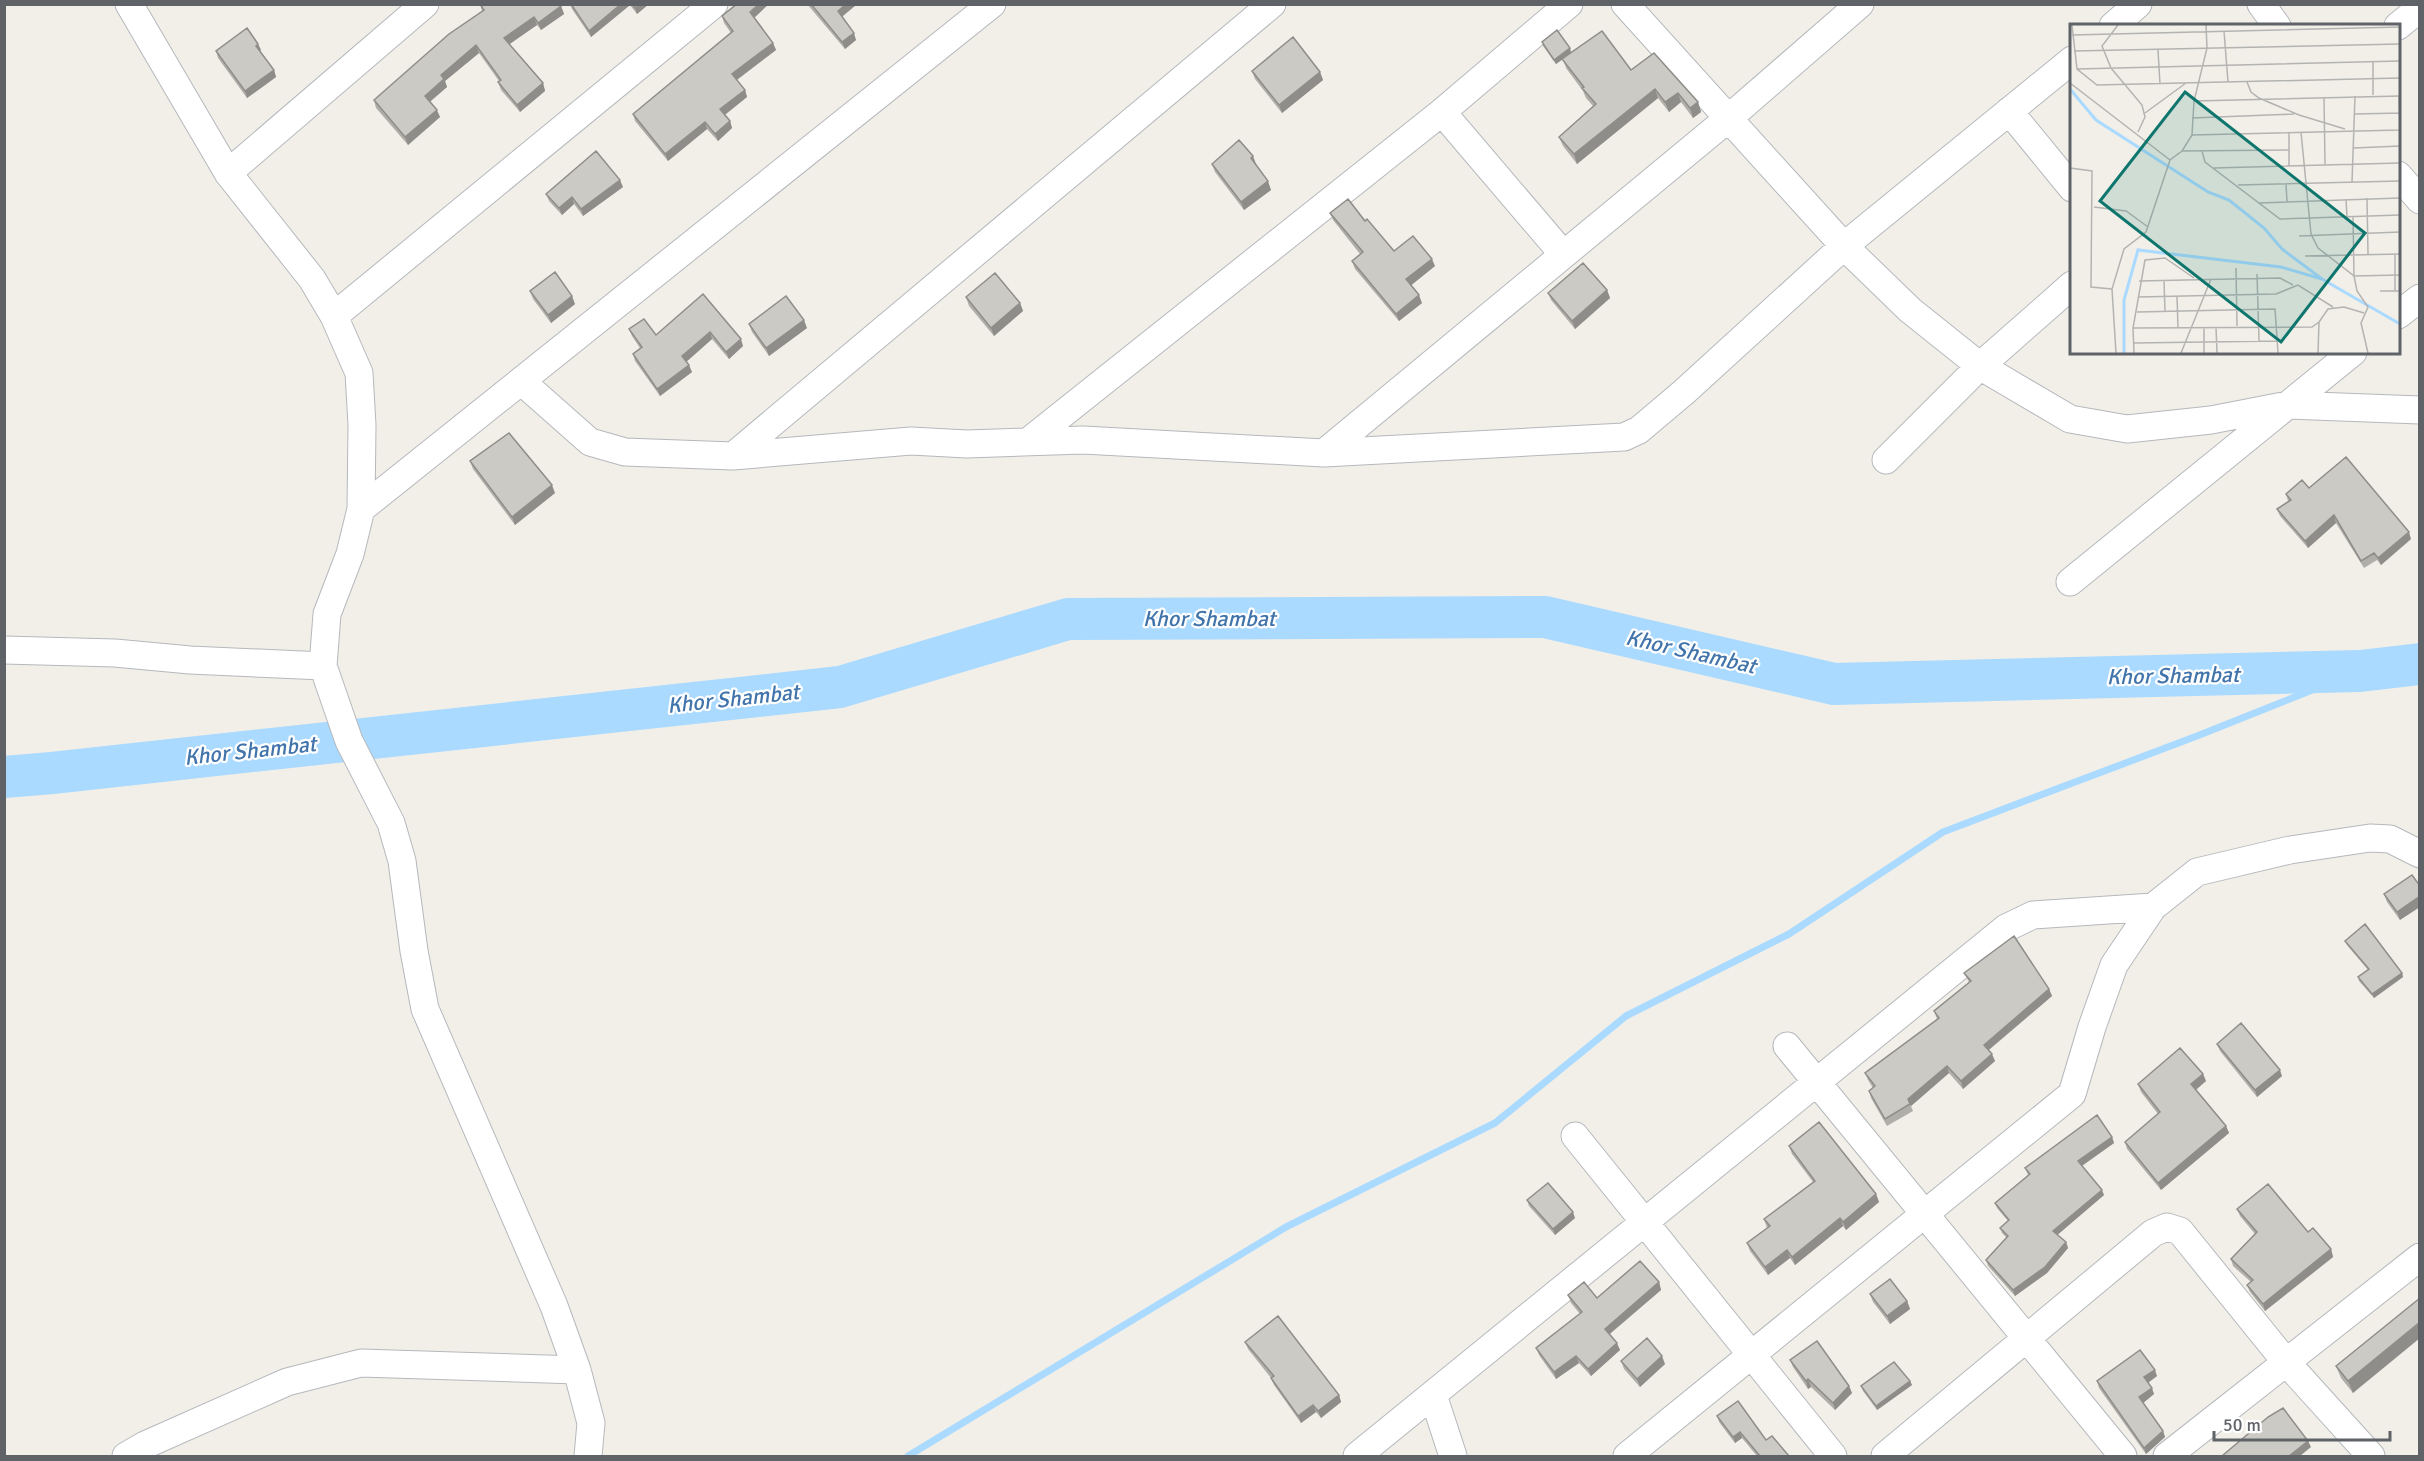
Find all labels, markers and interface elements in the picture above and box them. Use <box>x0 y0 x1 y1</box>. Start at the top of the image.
inset map <box>2070 24 2400 354</box>
water label: Khor Shambat <box>1143 605 1278 632</box>
water label: Khor Shambat <box>1623 623 1761 680</box>
water label: Khor Shambat <box>2106 661 2242 690</box>
water label: Khor Shambat <box>666 678 803 719</box>
water label: Khor Shambat <box>183 730 320 771</box>
scale bar <box>2214 1404 2390 1442</box>
text: 50 m <box>2223 1414 2261 1436</box>

